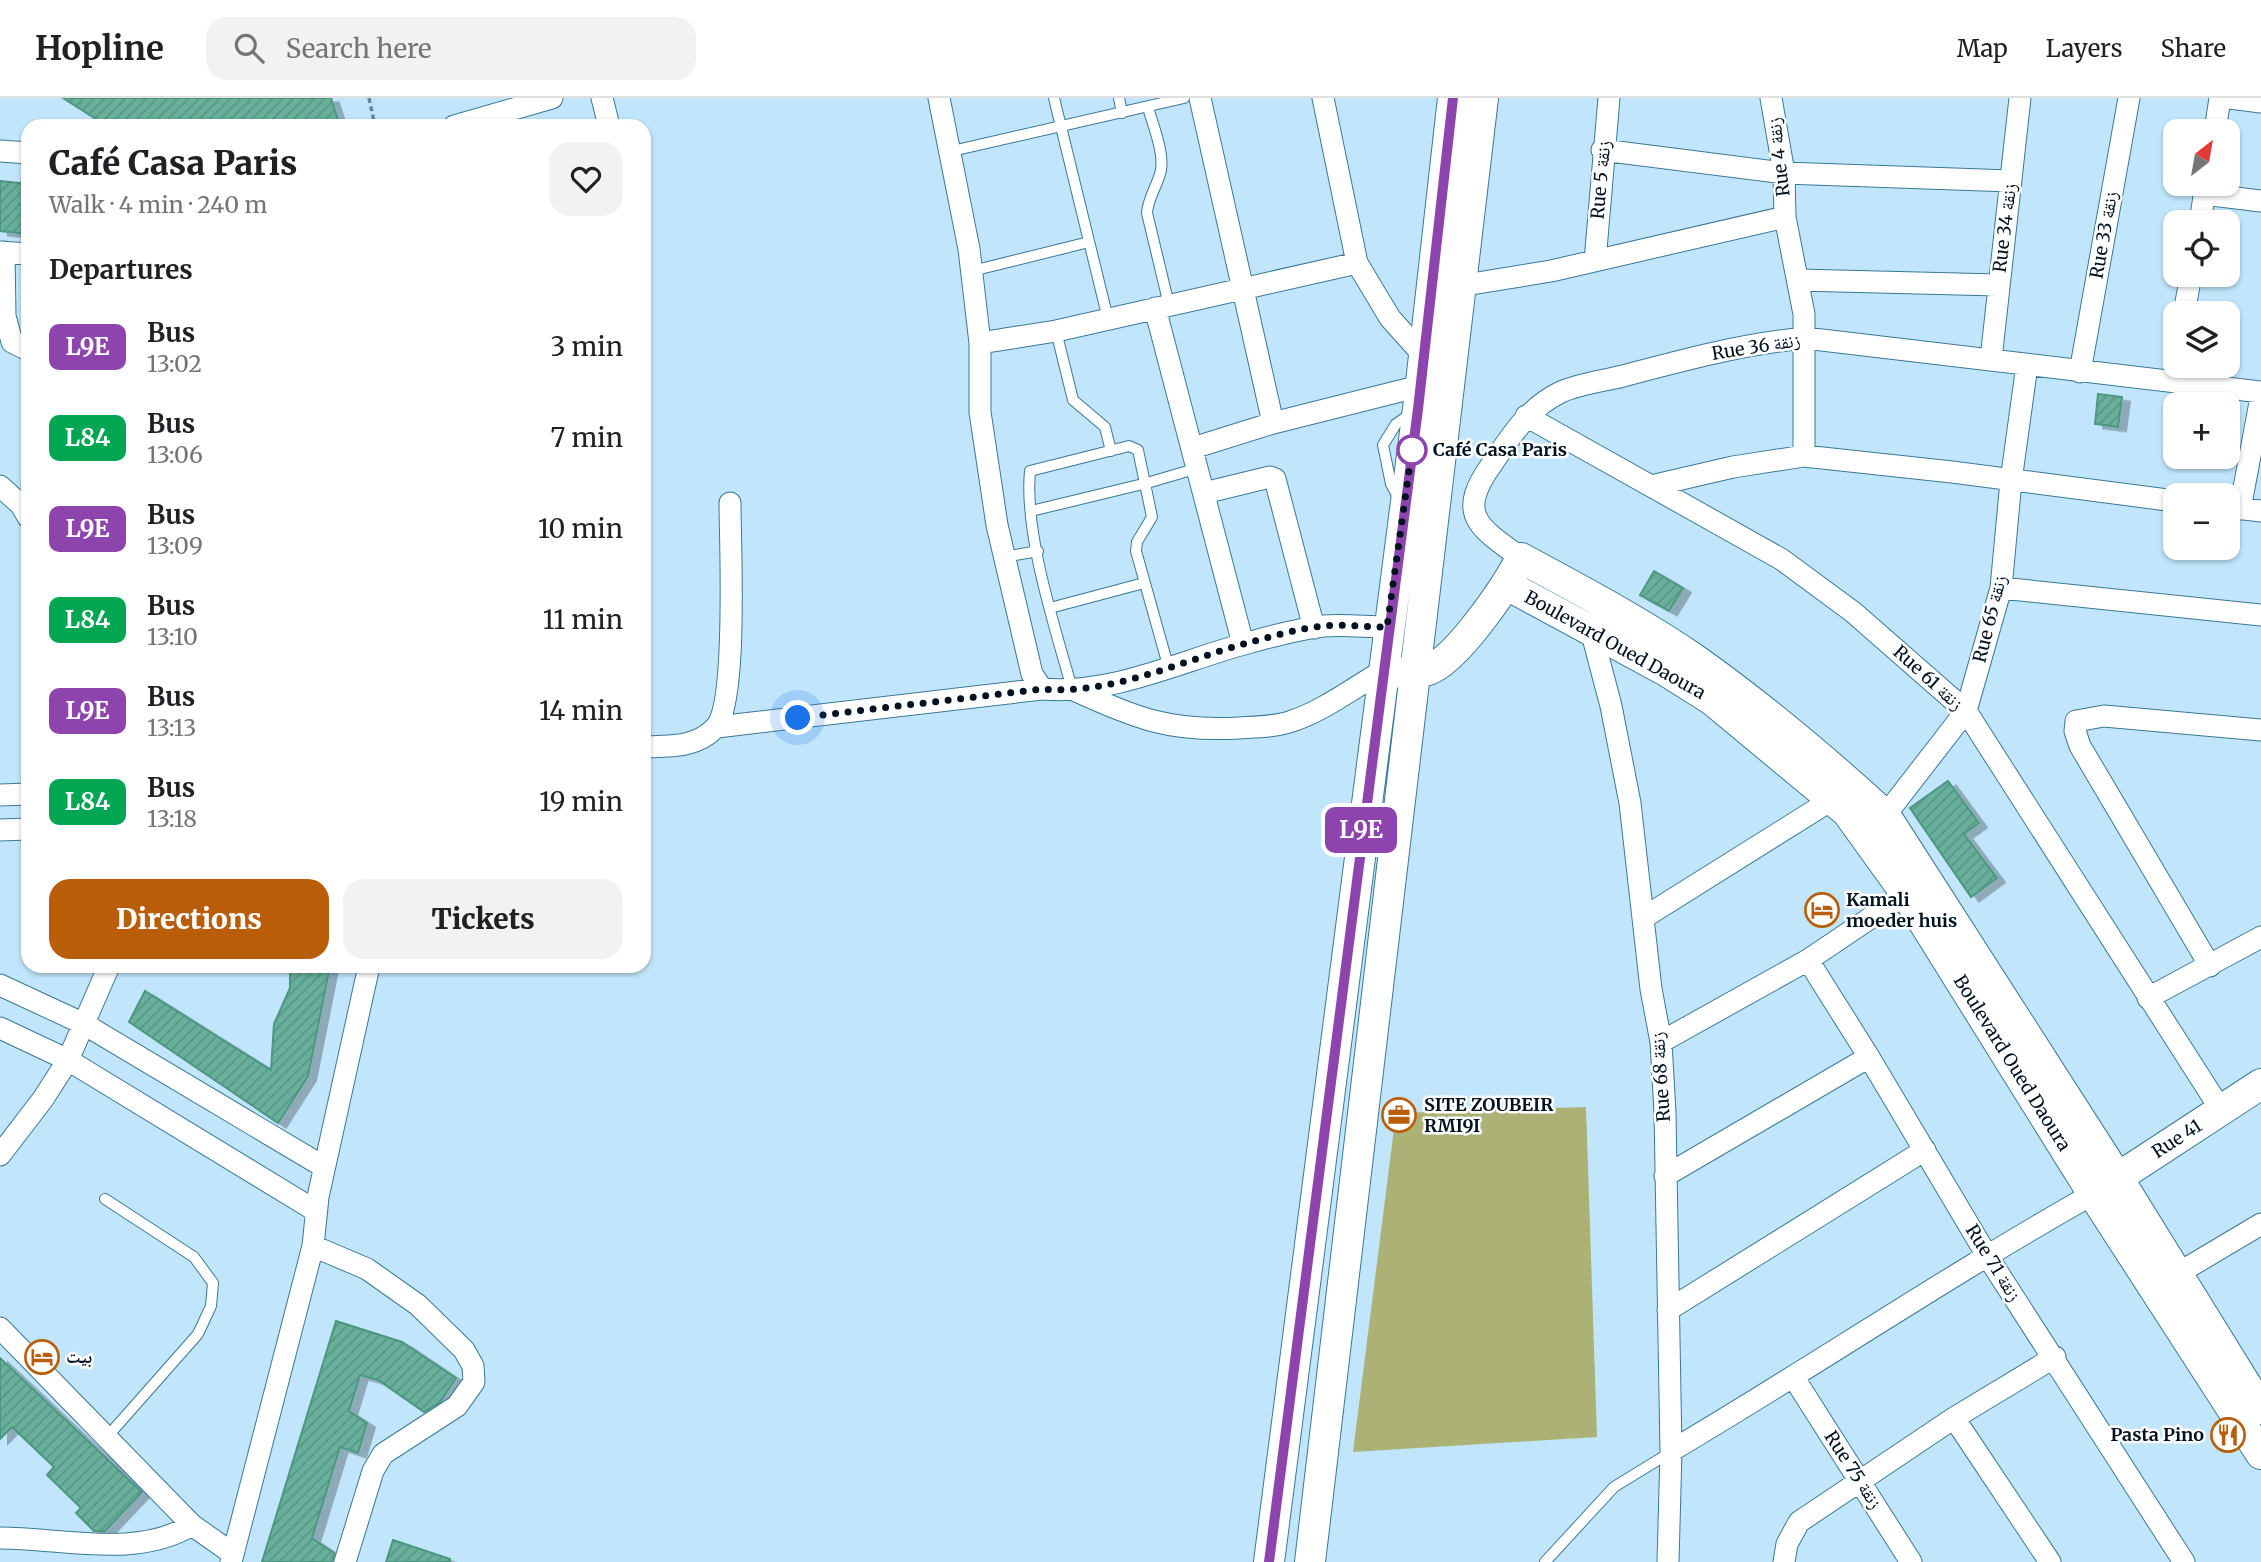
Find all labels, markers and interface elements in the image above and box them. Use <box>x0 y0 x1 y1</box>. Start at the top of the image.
search box <box>206 17 696 80</box>
text: Hopline <box>35 28 164 69</box>
icon: search <box>230 29 268 67</box>
text: Search here <box>286 32 432 65</box>
text: Map <box>1957 33 2008 64</box>
text: Layers <box>2046 33 2122 64</box>
text: Share <box>2160 33 2226 64</box>
street label: Rue 4 زنقة <box>1762 116 1795 198</box>
north arrow <box>2163 119 2240 196</box>
map controls <box>2163 119 2240 560</box>
street label: Rue 5 زنقة <box>1586 140 1615 220</box>
button: heart <box>549 142 623 216</box>
text: Café Casa Paris <box>49 143 297 184</box>
street label: Rue 34 زنقة <box>1988 182 2021 274</box>
street label: Rue 33 زنقة <box>2085 189 2123 280</box>
text: Walk · 4 min · 240 m <box>49 190 267 219</box>
button: locate <box>2163 210 2240 287</box>
text: Departures <box>49 253 193 286</box>
button: layers <box>2163 301 2240 378</box>
text: Bus <box>147 316 195 349</box>
street label: Rue 36 زنقة <box>1710 328 1802 365</box>
text: 3 min <box>551 330 623 363</box>
text: L9E <box>65 331 110 362</box>
text: 13:02 <box>147 349 202 378</box>
button: + <box>2163 392 2240 469</box>
text: Bus <box>147 407 195 440</box>
text: 7 min <box>551 421 623 454</box>
text: L84 <box>65 422 110 453</box>
marker: Café Casa Paris <box>1397 435 1427 465</box>
place label: Café Casa Paris <box>1433 438 1567 461</box>
text: 13:06 <box>147 440 203 469</box>
button: − <box>2163 483 2240 560</box>
text: Bus <box>147 498 195 531</box>
text: 10 min <box>538 512 623 545</box>
text: L9E <box>65 513 110 544</box>
text: 13:09 <box>147 531 203 560</box>
street label: Rue 65 زنقة <box>1968 573 2011 665</box>
street label: Boulevard Oued Daoura <box>1521 585 1710 704</box>
text: Bus <box>147 589 195 622</box>
text: 11 min <box>543 603 623 636</box>
text: L84 <box>65 604 110 635</box>
text: 13:10 <box>147 622 198 651</box>
street label: Rue 61 زنقة <box>1889 640 1968 715</box>
text: Bus <box>147 680 195 713</box>
text: 14 min <box>539 694 623 727</box>
text: L9E <box>65 695 110 726</box>
your location <box>780 700 815 735</box>
text: 13:13 <box>147 713 196 742</box>
text: Bus <box>147 771 195 804</box>
text: 19 min <box>539 785 623 818</box>
text: L84 <box>65 786 110 817</box>
text: 13:18 <box>147 804 197 833</box>
line badge: L9E <box>1321 807 1401 853</box>
text: L9E <box>1339 814 1383 845</box>
button: Directions <box>49 879 329 959</box>
button: Tickets <box>343 879 623 959</box>
place label: Kamali moeder huis <box>1846 888 1957 932</box>
hotel icon: Kamali moeder huis <box>1803 891 1841 929</box>
street label: Boulevard Oued Daoura <box>1949 970 2076 1155</box>
street label: Rue 68 زنقة <box>1646 1031 1675 1123</box>
place label: SITE ZOUBEIR RMI9I <box>1424 1093 1553 1137</box>
office icon: SITE ZOUBEIR RMI9I <box>1380 1096 1418 1134</box>
street label: Rue 41 <box>2147 1114 2206 1163</box>
street label: Rue 71 زنقة <box>1961 1220 2026 1306</box>
hotel icon: بيت <box>23 1338 61 1376</box>
place label: بيت <box>66 1345 92 1368</box>
restaurant icon: Pasta Pino <box>2209 1416 2247 1454</box>
place label: Pasta Pino <box>2110 1423 2204 1446</box>
street label: Rue 75 زنقة <box>1820 1426 1887 1513</box>

